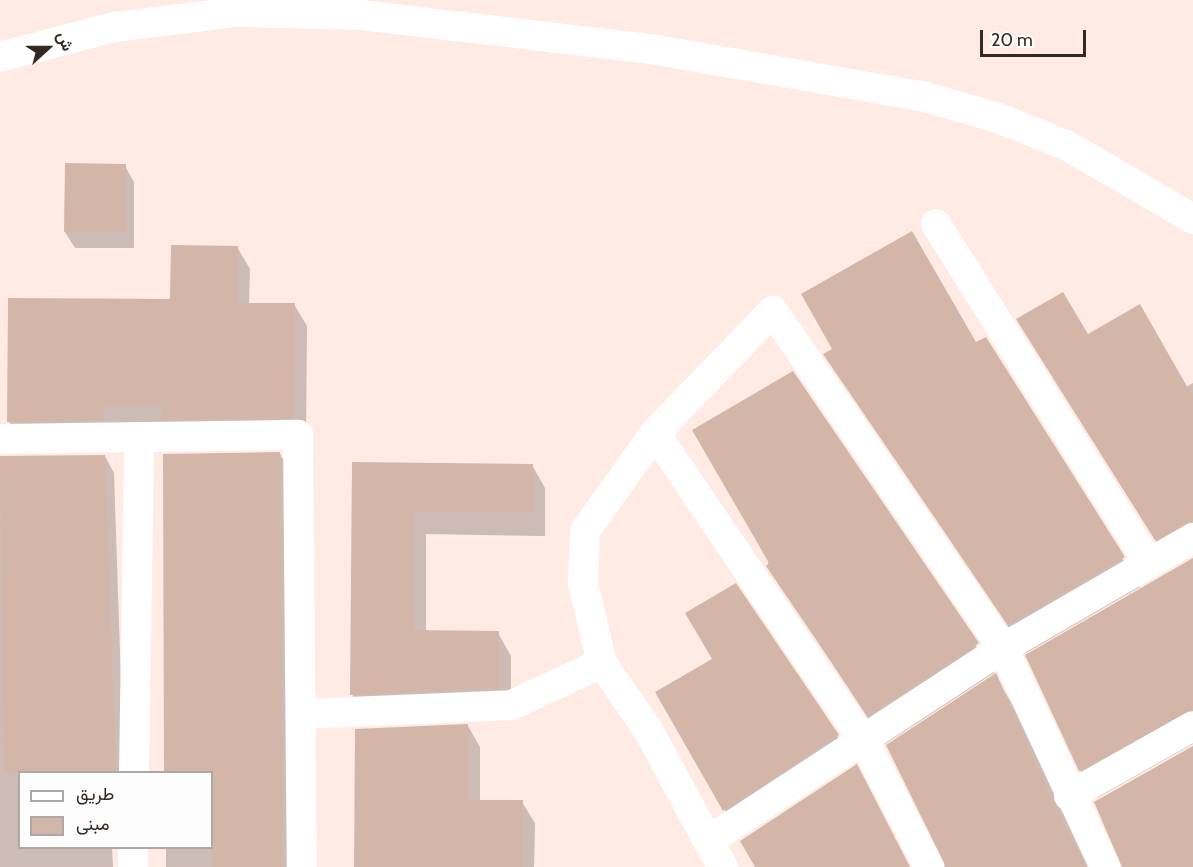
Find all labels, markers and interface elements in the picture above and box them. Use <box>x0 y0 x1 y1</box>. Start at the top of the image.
north arrow <box>18 18 78 78</box>
scale bar <box>983 18 1090 56</box>
text: ش <box>53 29 78 54</box>
text: 20 m <box>991 29 1033 51</box>
legend <box>18 771 213 849</box>
text: طريق <box>76 783 114 805</box>
text: مبنى <box>76 813 110 835</box>

